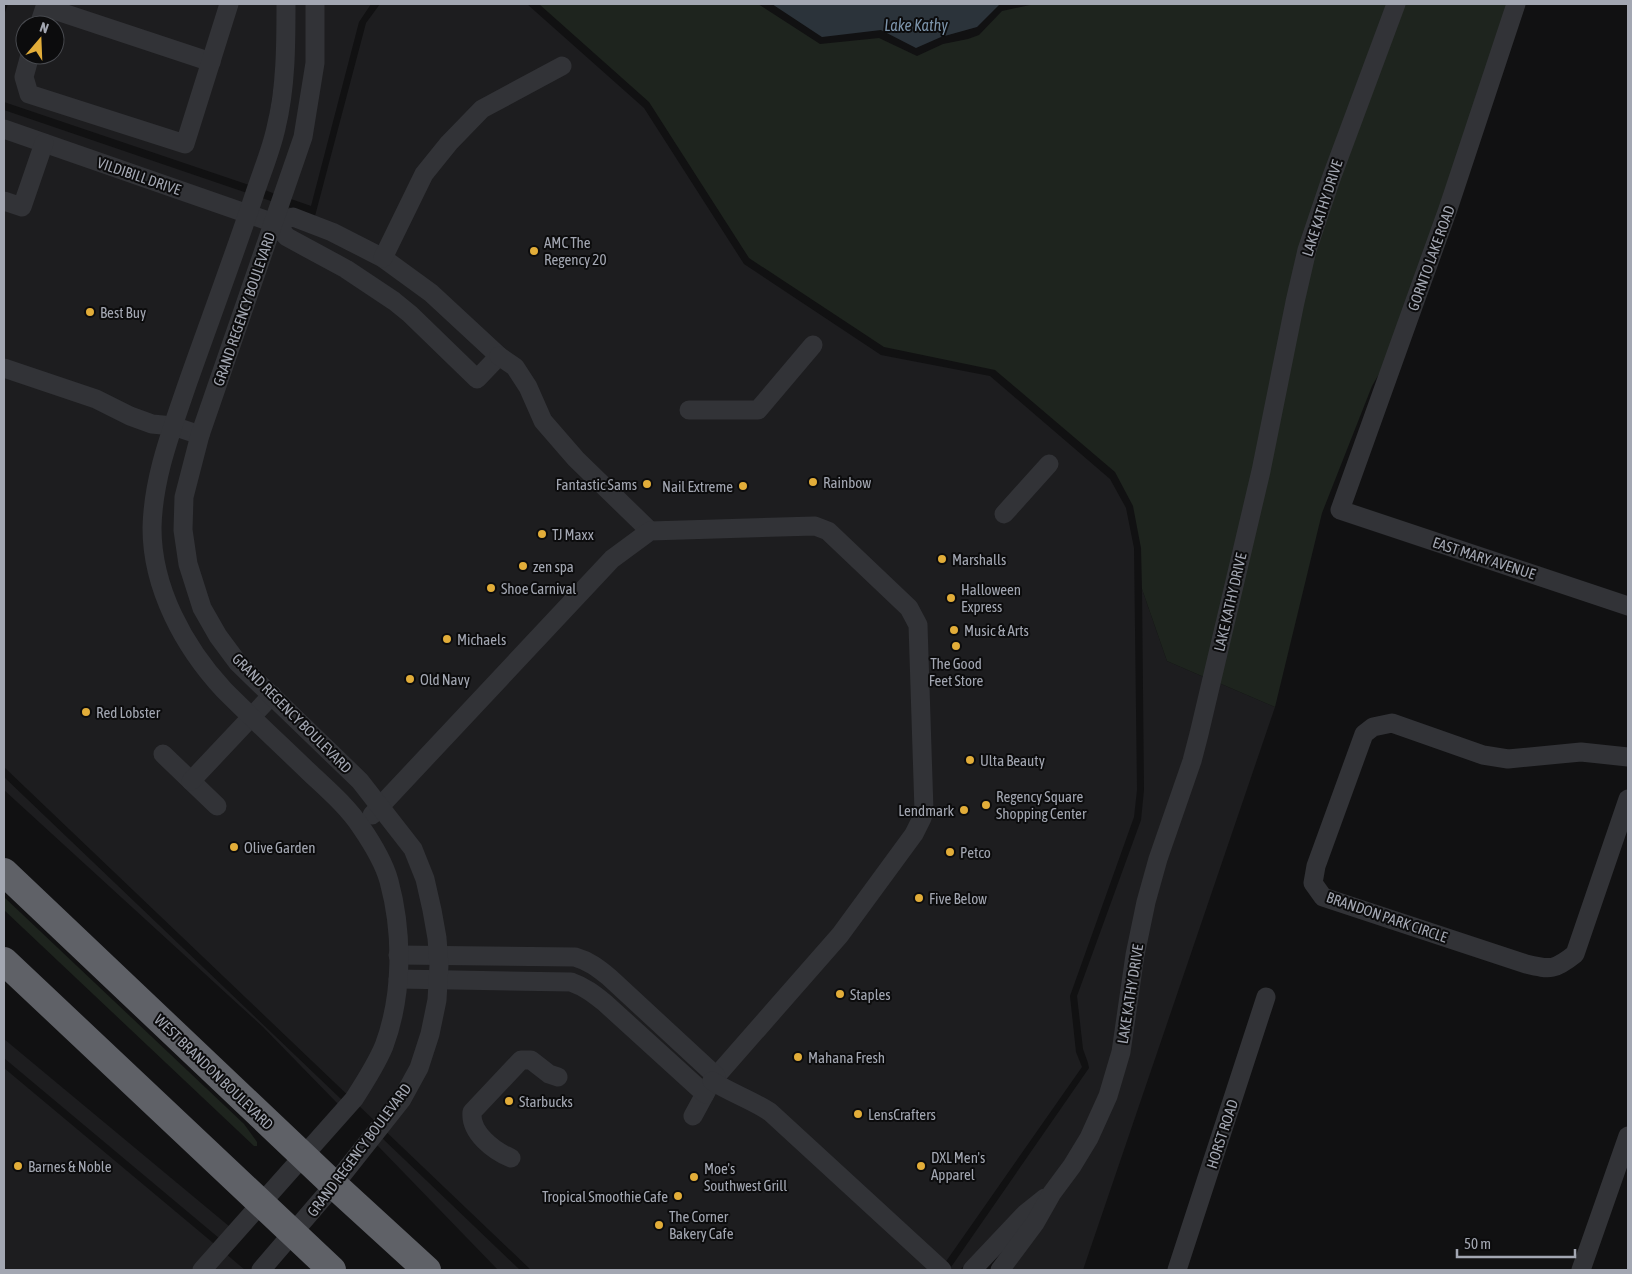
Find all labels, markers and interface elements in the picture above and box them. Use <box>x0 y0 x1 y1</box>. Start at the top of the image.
north arrow <box>15 15 65 65</box>
water label: Lake Kathy <box>884 16 948 35</box>
text: N <box>38 19 51 37</box>
street label: VILDIBILL DRIVE <box>95 154 184 198</box>
street label: LAKE KATHY DRIVE <box>1298 157 1346 258</box>
street label: GORNTO LAKE ROAD <box>1404 203 1458 313</box>
street label: GRAND REGENCY BOULEVARD <box>210 230 278 388</box>
place label: AMC The Regency 20 <box>544 234 606 268</box>
marker: AMC The Regency 20 <box>528 245 540 257</box>
place label: Best Buy <box>100 304 146 321</box>
marker: Best Buy <box>84 306 96 318</box>
place label: Rainbow <box>823 474 871 491</box>
place label: Fantastic Sams <box>556 476 637 493</box>
marker: Rainbow <box>807 476 819 488</box>
marker: Fantastic Sams <box>641 478 653 490</box>
place label: Nail Extreme <box>662 478 733 495</box>
marker: Nail Extreme <box>737 480 749 492</box>
place label: TJ Maxx <box>552 526 594 543</box>
marker: TJ Maxx <box>536 528 548 540</box>
street label: EAST MARY AVENUE <box>1430 533 1538 583</box>
place label: Marshalls <box>952 551 1006 568</box>
street label: LAKE KATHY DRIVE <box>1210 551 1250 653</box>
marker: Marshalls <box>936 553 948 565</box>
place label: zen spa <box>533 558 574 575</box>
marker: zen spa <box>517 560 529 572</box>
place label: Shoe Carnival <box>501 580 576 597</box>
place label: Halloween Express <box>961 581 1021 615</box>
marker: Shoe Carnival <box>485 582 497 594</box>
marker: Halloween Express <box>945 592 957 604</box>
place label: Music & Arts <box>964 622 1029 639</box>
marker: Music & Arts <box>948 624 960 636</box>
place label: Michaels <box>457 631 506 648</box>
marker: Michaels <box>441 633 453 645</box>
marker: The Good Feet Store <box>950 640 962 652</box>
street label: GRAND REGENCY BOULEVARD <box>229 650 355 776</box>
place label: The Good Feet Store <box>929 655 983 689</box>
place label: Old Navy <box>420 671 470 688</box>
marker: Old Navy <box>404 673 416 685</box>
place label: Red Lobster <box>96 704 161 721</box>
marker: Red Lobster <box>80 706 92 718</box>
place label: Ulta Beauty <box>980 752 1045 769</box>
marker: Ulta Beauty <box>964 754 976 766</box>
place label: Regency Square Shopping Center <box>996 788 1087 822</box>
marker: Regency Square Shopping Center <box>980 799 992 811</box>
place label: Lendmark <box>898 802 954 819</box>
marker: Lendmark <box>958 804 970 816</box>
place label: Olive Garden <box>244 839 316 856</box>
marker: Olive Garden <box>228 841 240 853</box>
place label: Petco <box>960 844 991 861</box>
marker: Petco <box>944 846 956 858</box>
street label: BRANDON PARK CIRCLE <box>1324 888 1450 946</box>
place label: Five Below <box>929 890 987 907</box>
marker: Five Below <box>913 892 925 904</box>
street label: LAKE KATHY DRIVE <box>1114 942 1146 1045</box>
place label: Staples <box>850 986 891 1003</box>
marker: Staples <box>834 988 846 1000</box>
street label: WEST BRANDON BOULEVARD <box>151 1011 277 1133</box>
place label: Mahana Fresh <box>808 1049 885 1066</box>
marker: Mahana Fresh <box>792 1051 804 1063</box>
street label: GRAND REGENCY BOULEVARD <box>303 1080 415 1220</box>
place label: Starbucks <box>519 1093 573 1110</box>
marker: Starbucks <box>503 1095 515 1107</box>
street label: HORST ROAD <box>1203 1097 1241 1171</box>
place label: LensCrafters <box>868 1106 936 1123</box>
marker: LensCrafters <box>852 1108 864 1120</box>
place label: DXL Men's Apparel <box>931 1149 985 1183</box>
place label: Barnes & Noble <box>28 1158 112 1175</box>
marker: Barnes & Noble <box>12 1160 24 1172</box>
place label: Moe's Southwest Grill <box>704 1160 787 1194</box>
marker: DXL Men's Apparel <box>915 1160 927 1172</box>
marker: Moe's Southwest Grill <box>688 1171 700 1183</box>
place label: Tropical Smoothie Cafe <box>542 1188 668 1205</box>
marker: Tropical Smoothie Cafe <box>672 1190 684 1202</box>
place label: The Corner Bakery Cafe <box>669 1208 734 1242</box>
marker: The Corner Bakery Cafe <box>653 1219 665 1231</box>
scale bar <box>1457 1226 1574 1258</box>
text: 50 m <box>1464 1235 1491 1252</box>

